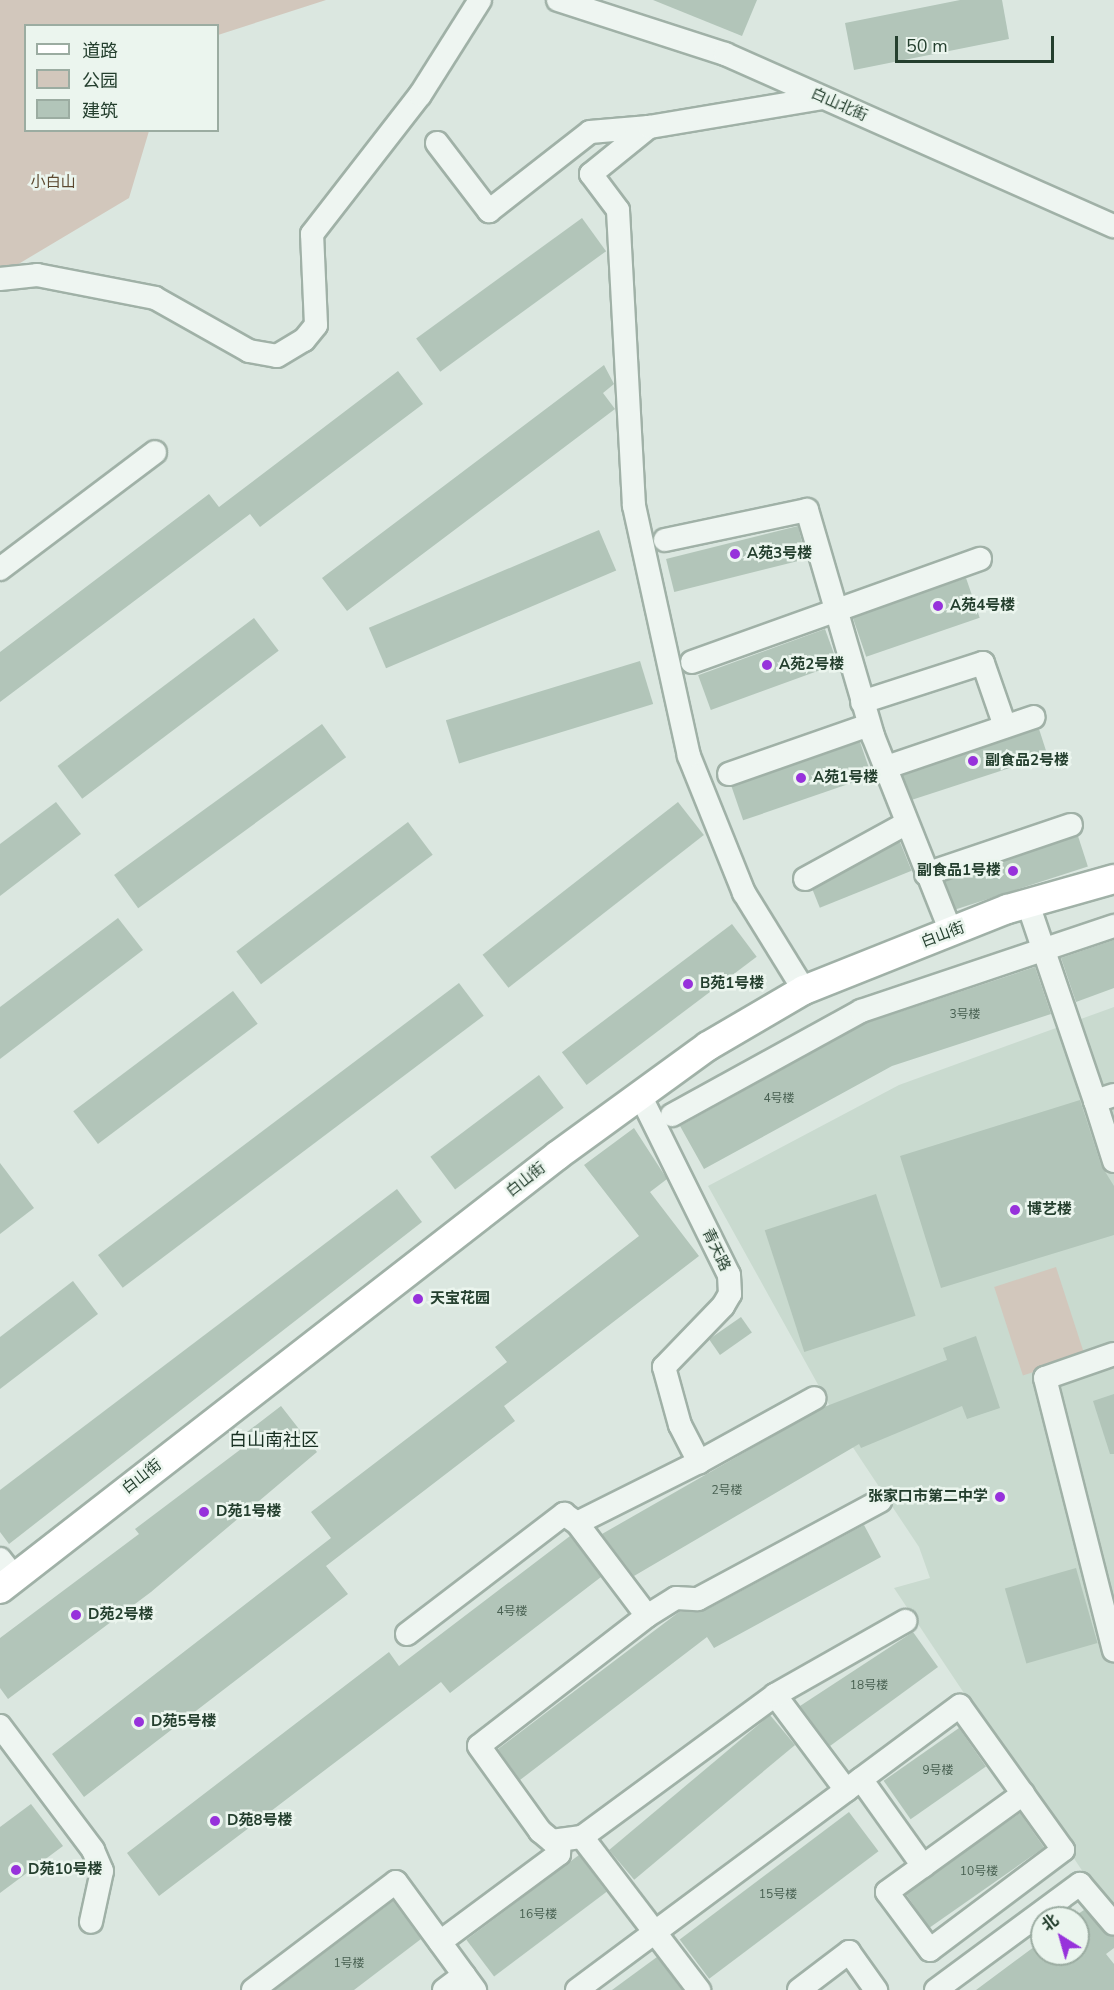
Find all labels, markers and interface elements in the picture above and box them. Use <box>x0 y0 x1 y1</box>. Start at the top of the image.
legend <box>24 24 219 132</box>
scale bar <box>898 24 1057 62</box>
text: 50 m <box>906 34 948 58</box>
text: 道路 <box>82 39 118 63</box>
text: 公园 <box>82 69 118 93</box>
street label: 白山北街 <box>808 85 870 125</box>
text: 建筑 <box>82 99 118 123</box>
park label: 小白山 <box>31 174 75 192</box>
place label: A苑3号楼 <box>747 545 812 563</box>
marker: A苑3号楼 <box>728 547 742 561</box>
place label: A苑4号楼 <box>950 597 1015 615</box>
marker: A苑4号楼 <box>931 599 945 613</box>
place label: A苑2号楼 <box>779 656 844 674</box>
marker: A苑2号楼 <box>760 658 774 672</box>
place label: 副食品2号楼 <box>985 752 1069 770</box>
marker: 副食品2号楼 <box>966 754 980 768</box>
place label: A苑1号楼 <box>813 769 878 787</box>
marker: A苑1号楼 <box>794 771 808 785</box>
place label: 副食品1号楼 <box>917 862 1001 880</box>
marker: 副食品1号楼 <box>1006 864 1020 878</box>
street label: 白山街 <box>919 919 967 951</box>
place label: B苑1号楼 <box>700 975 764 993</box>
marker: B苑1号楼 <box>681 977 695 991</box>
house number: 3号楼 <box>949 1008 981 1022</box>
house number: 4号楼 <box>763 1092 795 1106</box>
street label: 白山街 <box>503 1159 549 1201</box>
place label: 博艺楼 <box>1027 1201 1072 1219</box>
marker: 博艺楼 <box>1008 1203 1022 1217</box>
street label: 青天路 <box>698 1226 734 1274</box>
place label: 天宝花园 <box>430 1290 490 1308</box>
marker: 天宝花园 <box>411 1292 425 1306</box>
district label: 白山南社区 <box>229 1429 319 1451</box>
street label: 白山街 <box>119 1456 165 1498</box>
house number: 2号楼 <box>711 1484 743 1498</box>
place label: 张家口市第二中学 <box>868 1488 988 1506</box>
marker: 张家口市第二中学 <box>993 1490 1007 1504</box>
place label: D苑1号楼 <box>216 1503 281 1521</box>
marker: D苑1号楼 <box>197 1505 211 1519</box>
house number: 4号楼 <box>496 1605 528 1619</box>
place label: D苑2号楼 <box>88 1606 153 1624</box>
marker: D苑2号楼 <box>69 1608 83 1622</box>
house number: 18号楼 <box>850 1679 888 1693</box>
place label: D苑5号楼 <box>151 1713 216 1731</box>
marker: D苑5号楼 <box>132 1715 146 1729</box>
house number: 9号楼 <box>922 1764 954 1778</box>
place label: D苑8号楼 <box>227 1812 292 1830</box>
marker: D苑8号楼 <box>208 1814 222 1828</box>
place label: D苑10号楼 <box>28 1861 102 1879</box>
marker: D苑10号楼 <box>9 1863 23 1877</box>
house number: 10号楼 <box>960 1865 998 1879</box>
house number: 15号楼 <box>759 1888 797 1902</box>
north arrow <box>1030 1906 1090 1966</box>
house number: 16号楼 <box>519 1908 557 1922</box>
text: 北 <box>1037 1910 1063 1937</box>
house number: 1号楼 <box>333 1957 365 1971</box>

